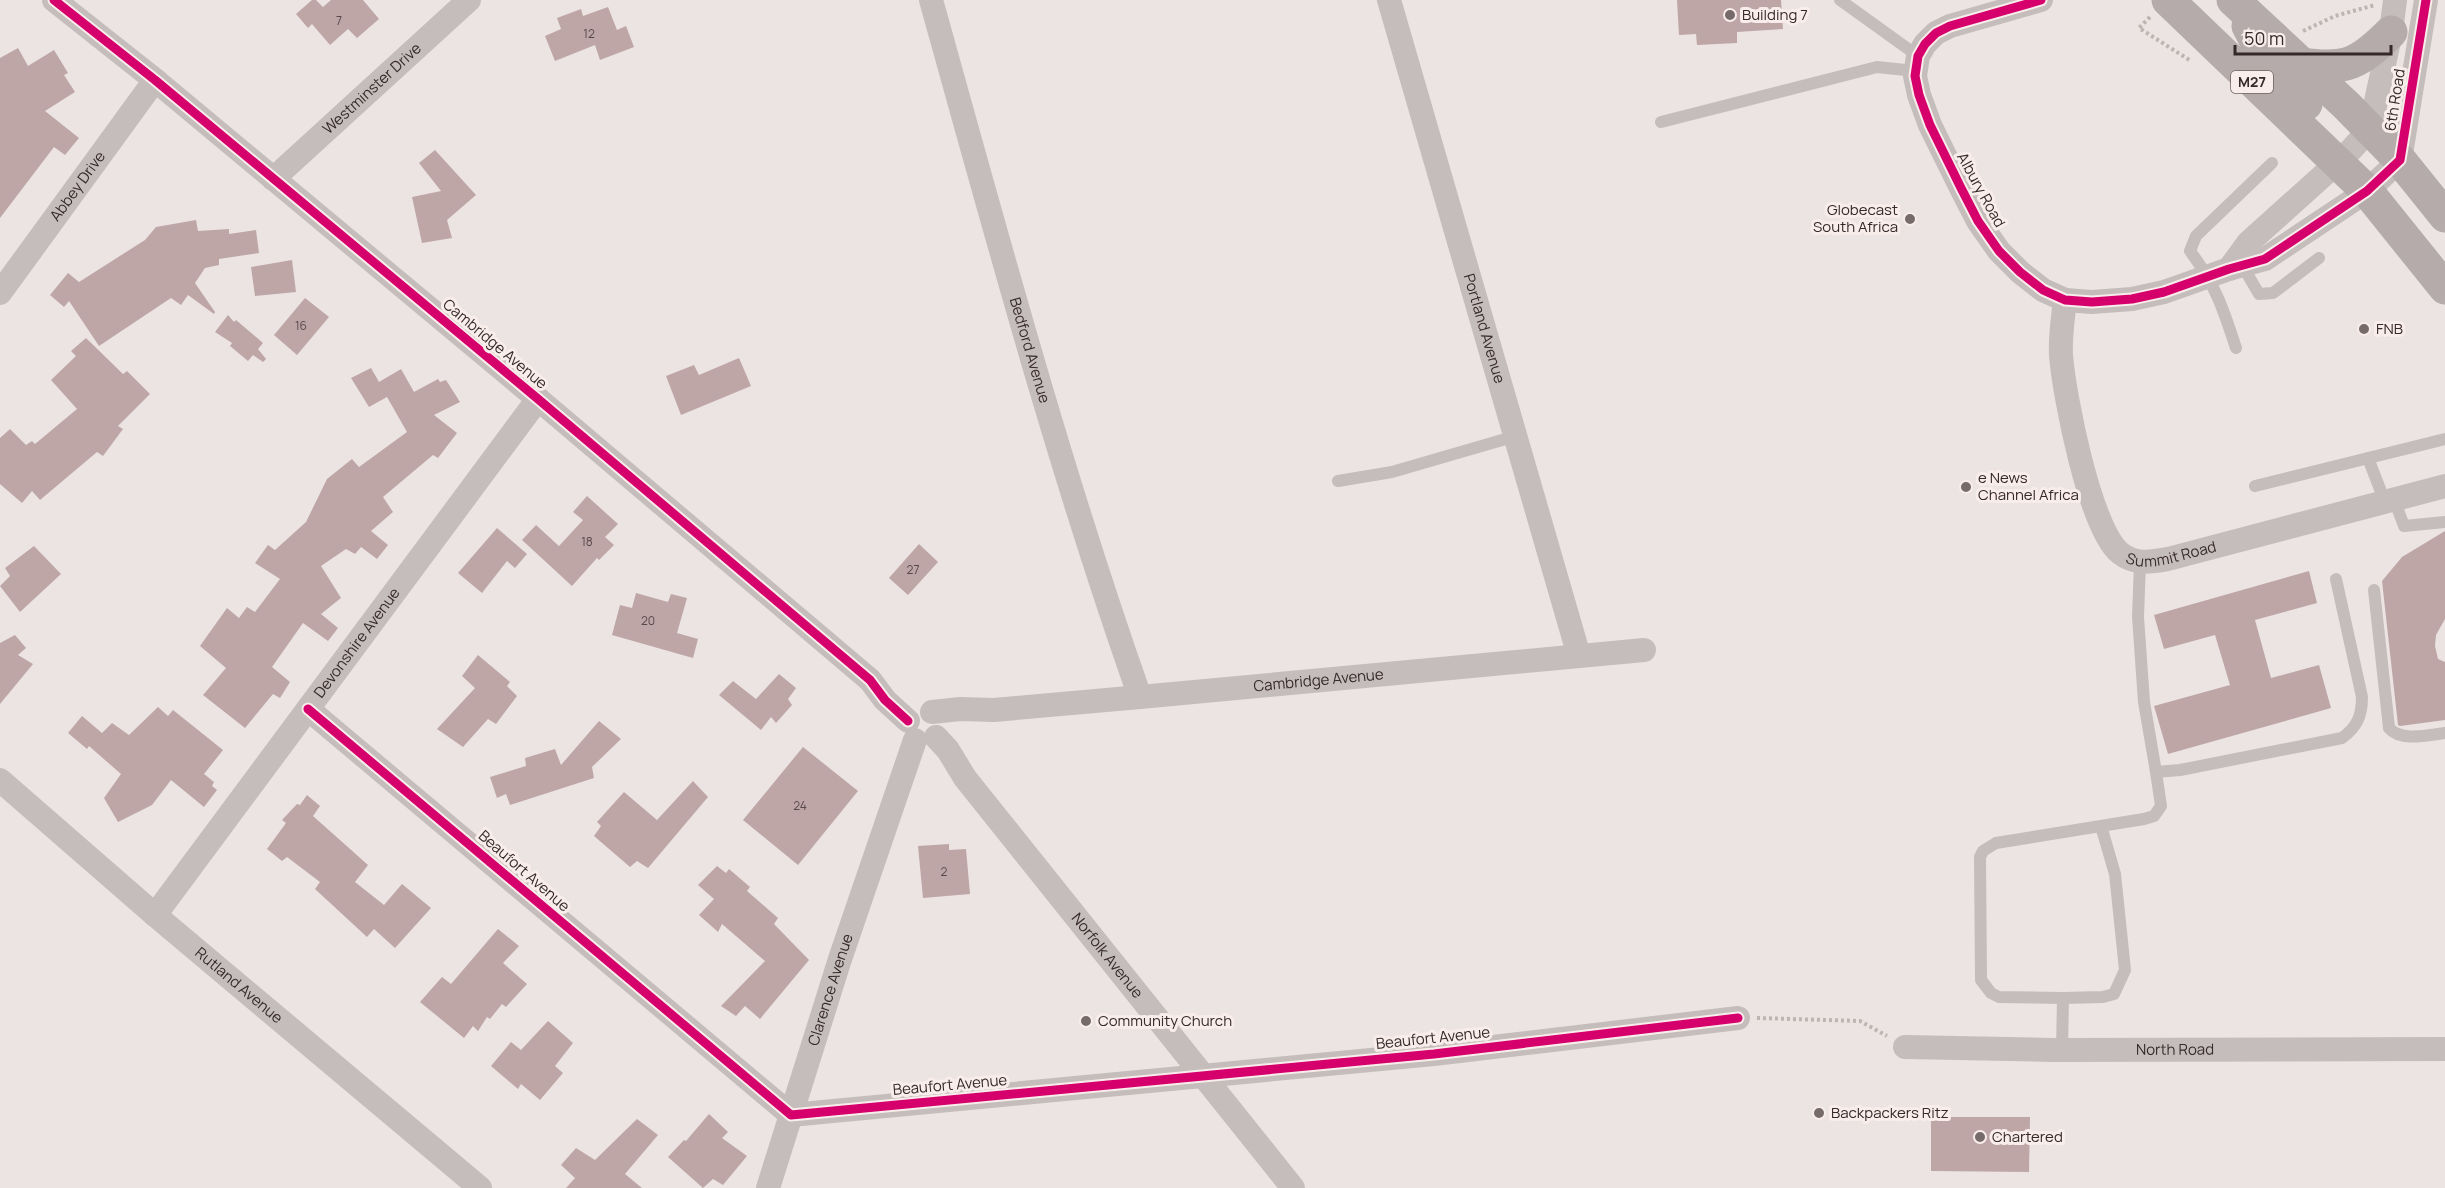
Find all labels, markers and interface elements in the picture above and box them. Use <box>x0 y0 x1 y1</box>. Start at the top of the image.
place label: Building 7 <box>1742 4 1808 25</box>
marker: Building 7 <box>1723 8 1737 22</box>
house number: 7 <box>336 12 342 29</box>
scale bar <box>2235 18 2391 56</box>
house number: 12 <box>583 25 595 42</box>
text: 50 m <box>2244 26 2284 50</box>
street label: Westminster Drive <box>318 38 426 139</box>
street label: 6th Road <box>2379 67 2410 133</box>
road number: M27 <box>2231 71 2273 93</box>
street label: Abbey Drive <box>45 146 110 225</box>
street label: Albury Road <box>1952 149 2011 231</box>
place label: Globecast South Africa <box>1813 199 1898 237</box>
marker: Globecast South Africa <box>1903 212 1917 226</box>
street label: Portland Avenue <box>1459 271 1511 386</box>
street label: Cambridge Avenue <box>439 294 552 394</box>
street label: Bedford Avenue <box>1005 295 1056 406</box>
house number: 16 <box>295 317 307 334</box>
place label: FNB <box>2376 318 2403 339</box>
marker: FNB <box>2357 322 2371 336</box>
place label: e News Channel Africa <box>1978 467 2079 505</box>
marker: e News Channel Africa <box>1959 480 1973 494</box>
house number: 18 <box>581 533 593 550</box>
street label: Summit Road <box>2123 536 2218 572</box>
house number: 27 <box>907 561 919 578</box>
street label: Devonshire Avenue <box>309 583 405 702</box>
house number: 20 <box>641 612 655 629</box>
street label: Cambridge Avenue <box>1252 663 1385 696</box>
house number: 24 <box>793 797 807 814</box>
street label: Beaufort Avenue <box>474 825 575 916</box>
house number: 2 <box>941 863 948 880</box>
street label: Norfolk Avenue <box>1067 908 1148 1003</box>
street label: Clarence Avenue <box>802 930 858 1048</box>
street label: Rutland Avenue <box>191 942 288 1028</box>
place label: Community Church <box>1098 1010 1232 1031</box>
marker: Community Church <box>1079 1014 1093 1028</box>
street label: Beaufort Avenue <box>1375 1021 1491 1054</box>
street label: North Road <box>2136 1039 2214 1060</box>
street label: Beaufort Avenue <box>892 1069 1008 1100</box>
place label: Backpackers Ritz <box>1831 1102 1949 1123</box>
marker: Backpackers Ritz <box>1812 1106 1826 1120</box>
place label: Chartered <box>1992 1126 2063 1147</box>
marker: Chartered <box>1973 1130 1987 1144</box>

